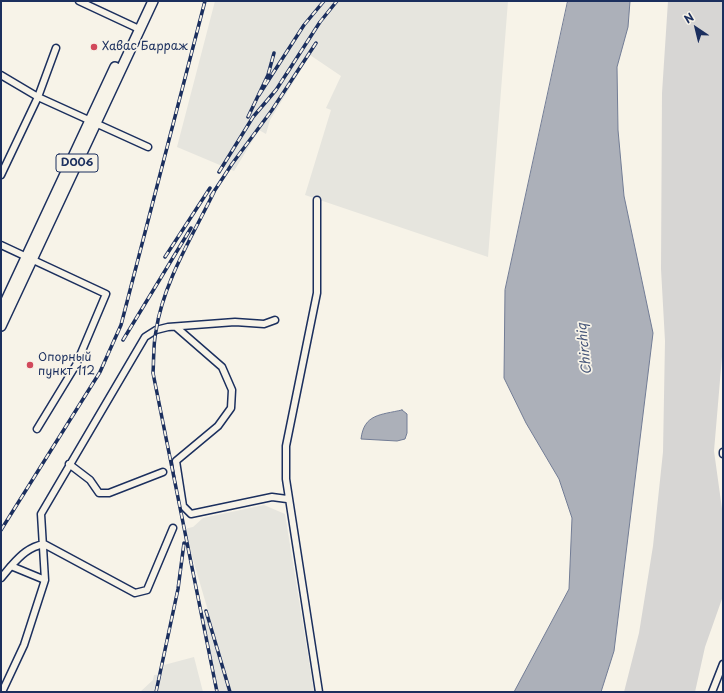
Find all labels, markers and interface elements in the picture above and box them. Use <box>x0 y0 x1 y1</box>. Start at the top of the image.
north arrow <box>676 8 716 48</box>
text: N <box>680 8 697 27</box>
place label: Хавас Барраж <box>102 40 188 54</box>
marker: Хавас Барраж <box>89 42 99 52</box>
road number: D006 <box>56 154 98 172</box>
water label: Chirchiq <box>575 323 595 375</box>
place label: Опорный пункт 112 <box>38 351 95 379</box>
marker: Опорный пункт 112 <box>25 360 35 370</box>

